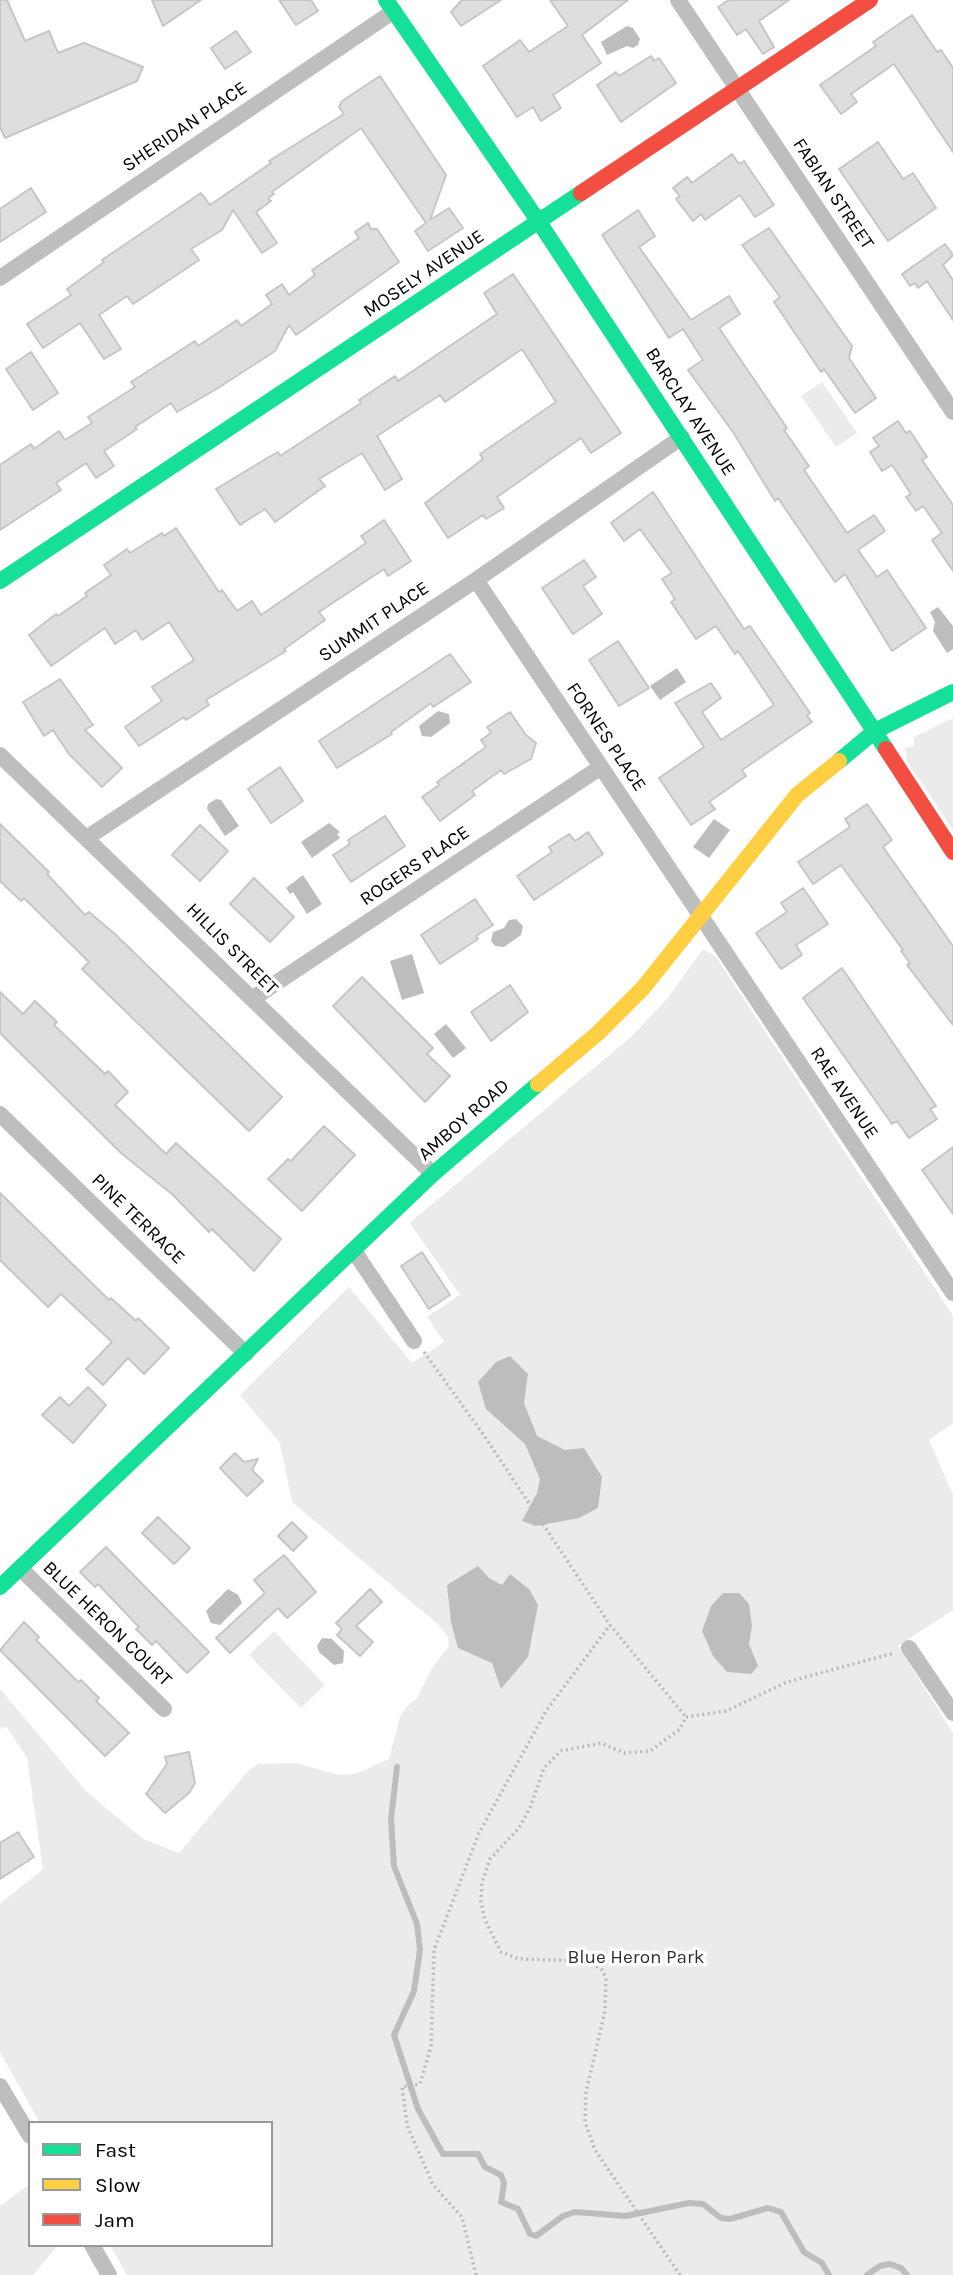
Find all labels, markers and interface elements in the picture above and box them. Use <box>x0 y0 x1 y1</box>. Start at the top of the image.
street label: SHERIDAN PLACE <box>118 77 252 177</box>
street label: FABIAN STREET <box>788 134 878 254</box>
street label: MOSELY AVENUE <box>359 225 489 323</box>
street label: BARCLAY AVENUE <box>640 344 740 480</box>
street label: SUMMIT PLACE <box>315 577 433 667</box>
street label: FORNES PLACE <box>561 678 651 796</box>
street label: ROGERS PLACE <box>356 821 474 911</box>
street label: HILLIS STREET <box>181 898 283 1000</box>
street label: RAE AVENUE <box>805 1043 883 1143</box>
street label: AMBOY ROAD <box>414 1074 514 1166</box>
street label: PINE TERRACE <box>87 1169 189 1269</box>
street label: BLUE HERON COURT <box>38 1557 176 1691</box>
park label: Blue Heron Park <box>567 1947 705 1969</box>
legend <box>28 2121 273 2247</box>
text: Fast <box>95 2138 136 2162</box>
text: Slow <box>95 2173 140 2197</box>
text: Jam <box>95 2208 135 2232</box>

